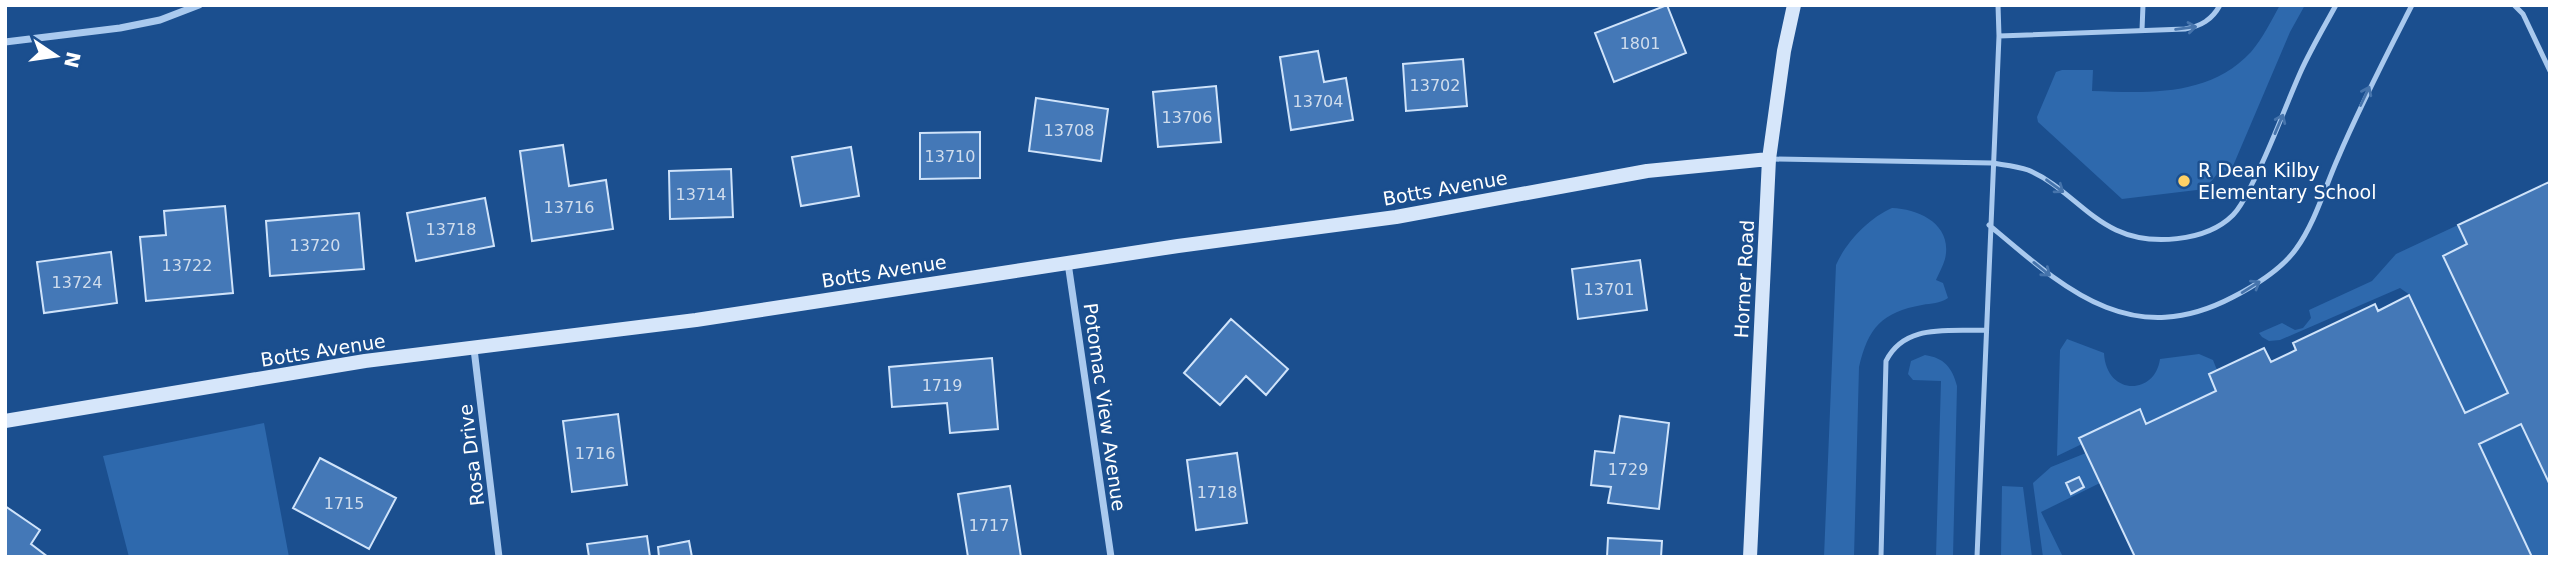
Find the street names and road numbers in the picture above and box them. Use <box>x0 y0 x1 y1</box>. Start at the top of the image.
street label: Botts Avenue <box>1381 166 1509 210</box>
street label: Horner Road <box>1730 219 1758 339</box>
street label: Botts Avenue <box>820 250 948 292</box>
street label: Potomac View Avenue <box>1080 302 1130 512</box>
street label: Botts Avenue <box>259 329 387 371</box>
street label: Rosa Drive <box>454 403 488 507</box>

